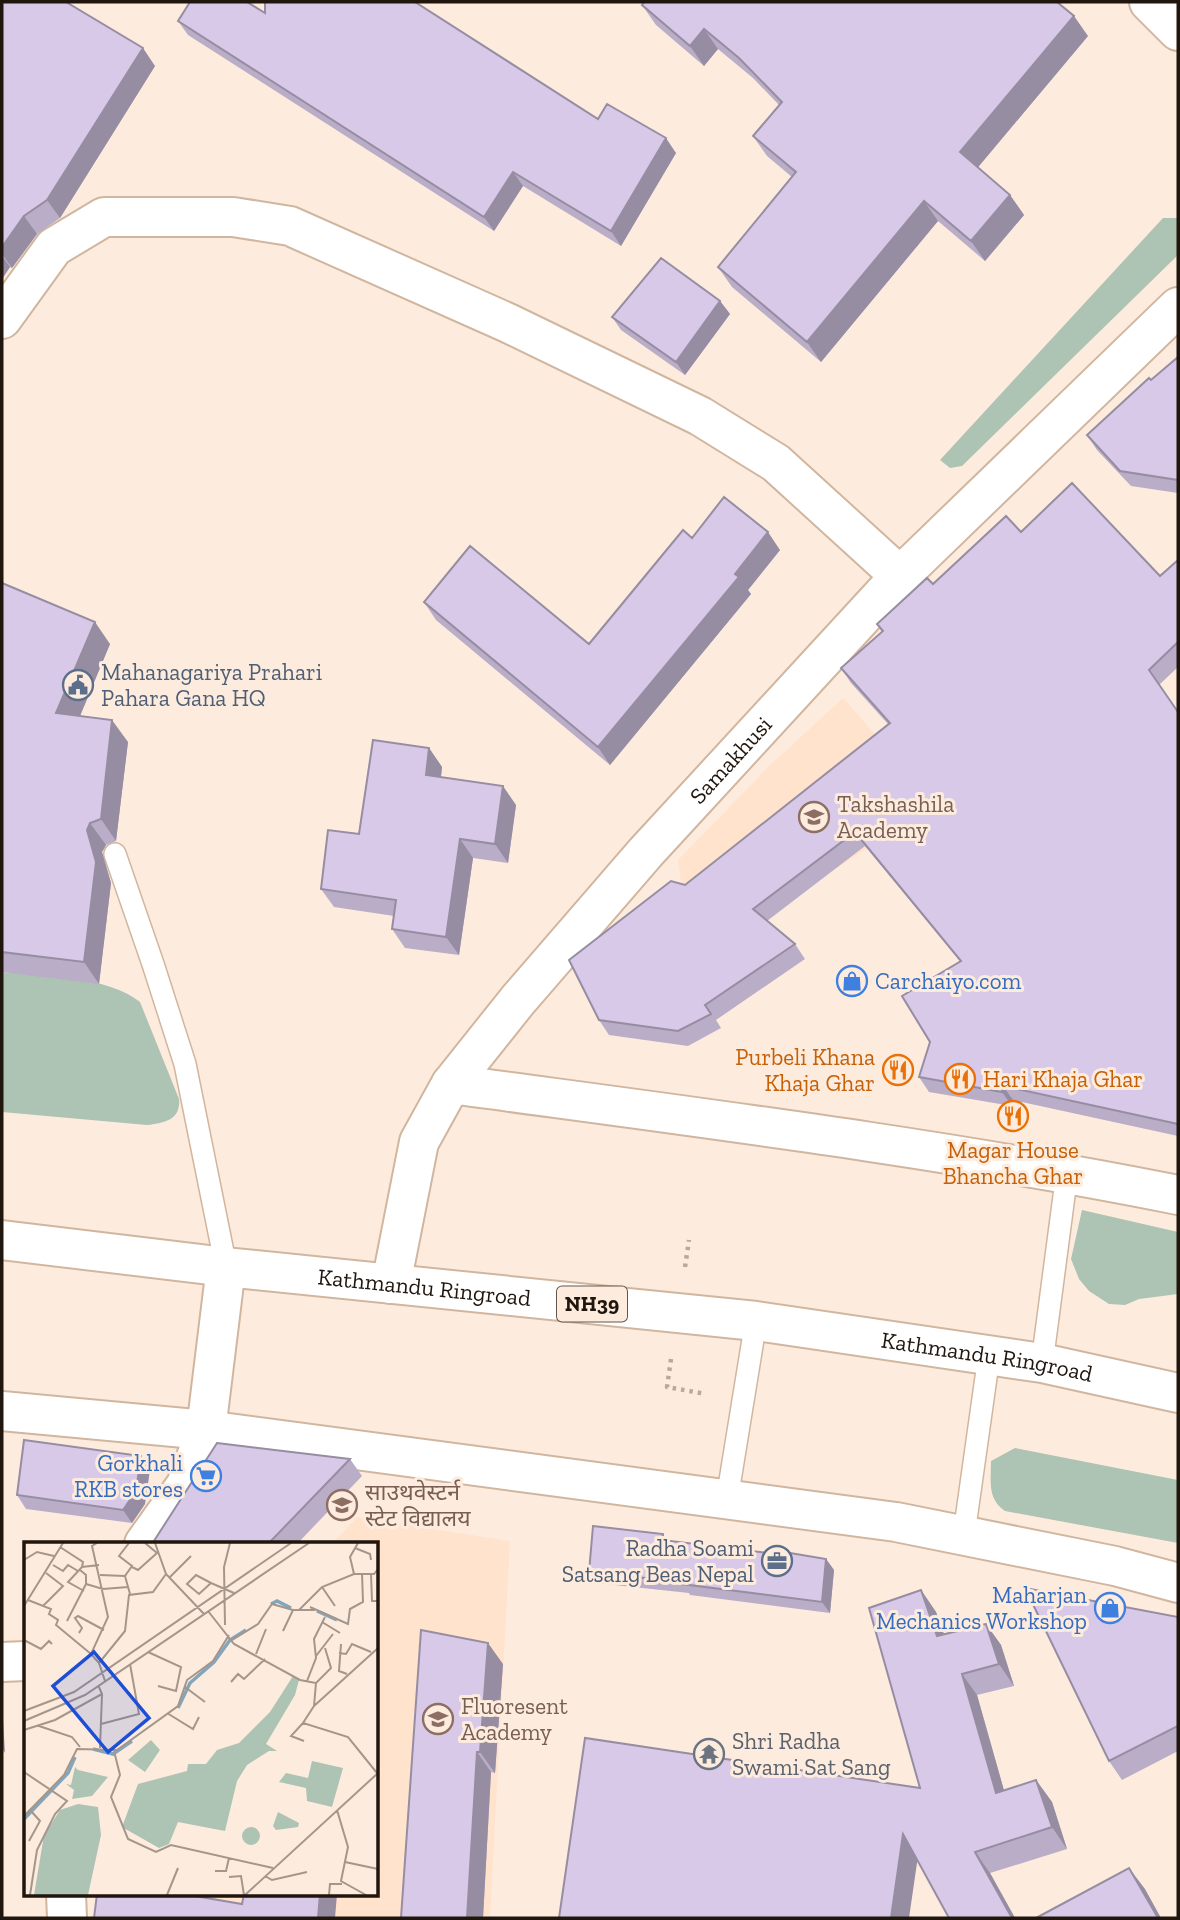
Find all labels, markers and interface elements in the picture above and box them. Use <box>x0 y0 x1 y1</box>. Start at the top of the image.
place label: Mahanagariya Prahari Pahara Gana HQ <box>101 658 322 712</box>
public building icon: Mahanagariya Prahari Pahara Gana HQ <box>61 668 95 702</box>
street label: Samakhusi <box>683 711 778 810</box>
place label: Takshashila Academy <box>837 790 954 844</box>
school or university icon: Takshashila Academy <box>797 800 831 834</box>
shop icon: Carchaiyo.com <box>835 964 869 998</box>
place label: Carchaiyo.com <box>875 967 1022 995</box>
place label: Purbeli Khana Khaja Ghar <box>735 1043 875 1097</box>
restaurant icon: Purbeli Khana Khaja Ghar <box>881 1053 915 1087</box>
restaurant icon: Hari Khaja Ghar <box>943 1062 977 1096</box>
place label: Hari Khaja Ghar <box>983 1065 1143 1093</box>
restaurant icon: Magar House Bhancha Ghar <box>996 1099 1030 1133</box>
place label: Magar House Bhancha Ghar <box>943 1136 1083 1190</box>
street label: Kathmandu Ringroad <box>317 1262 533 1312</box>
road number: NH39 <box>557 1286 627 1322</box>
street label: Kathmandu Ringroad <box>879 1326 1096 1388</box>
place label: Gorkhali RKB stores <box>74 1449 183 1503</box>
supermarket icon: Gorkhali RKB stores <box>189 1459 223 1493</box>
place label: साउथवेस्टर्न स्टेट विद्यालय <box>365 1478 471 1532</box>
school or university icon: साउथवेस्टर्न स्टेट विद्यालय <box>325 1488 359 1522</box>
place label: Radha Soami Satsang Beas Nepal <box>562 1534 754 1588</box>
inset map <box>24 1542 378 1896</box>
office icon: Radha Soami Satsang Beas Nepal <box>760 1544 794 1578</box>
place label: Maharjan Mechanics Workshop <box>876 1581 1087 1635</box>
shop icon: Maharjan Mechanics Workshop <box>1093 1591 1127 1625</box>
place label: Fluoresent Academy <box>461 1692 568 1746</box>
school or university icon: Fluoresent Academy <box>421 1702 455 1736</box>
place label: Shri Radha Swami Sat Sang <box>732 1727 891 1781</box>
temple icon: Shri Radha Swami Sat Sang <box>692 1737 726 1771</box>

